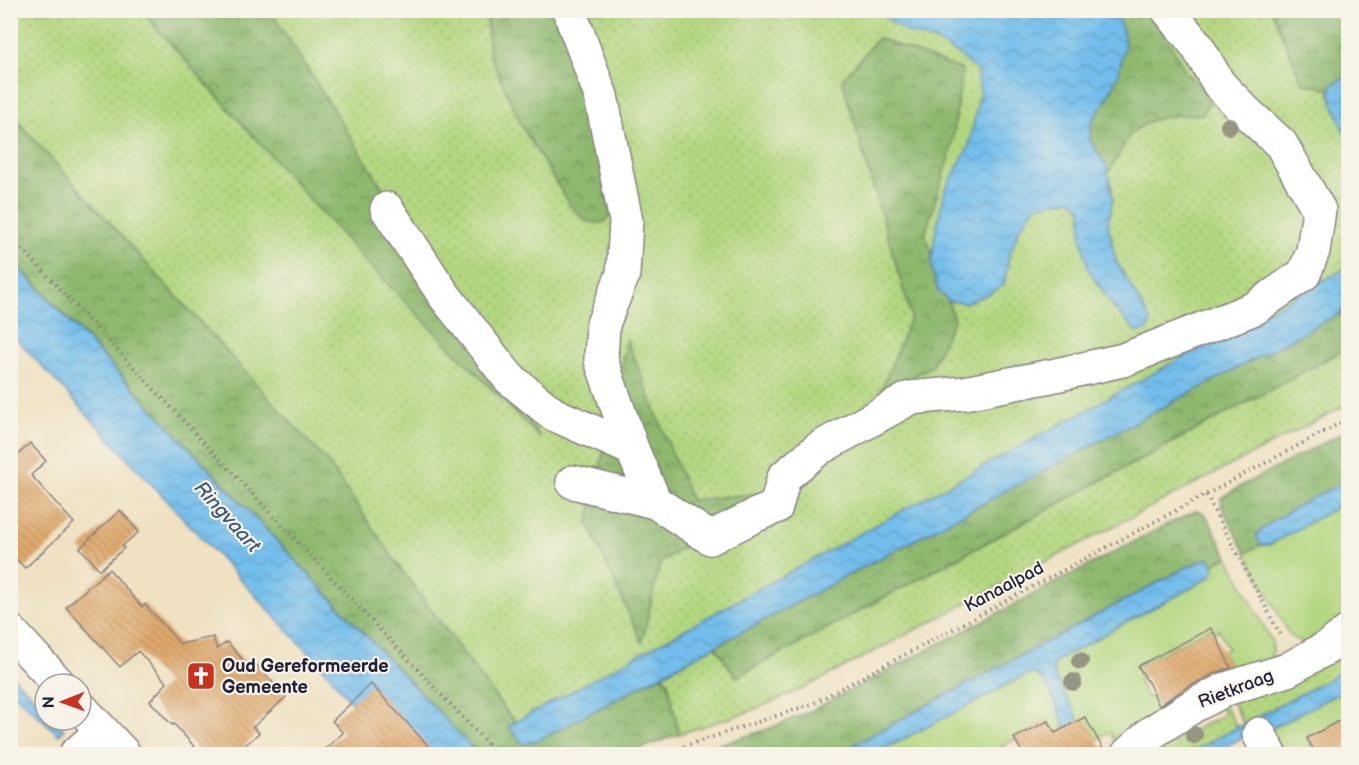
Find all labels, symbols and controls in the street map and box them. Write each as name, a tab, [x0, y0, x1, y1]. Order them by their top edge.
water label: Ringvaart	[189, 476, 266, 558]
street label: Kanaalpad	[961, 557, 1047, 617]
place label: Oud Gereformeerde Gemeente	[222, 656, 389, 698]
church icon: Oud Gereformeerde Gemeente	[185, 660, 217, 692]
street label: Rietkraag	[1195, 665, 1277, 713]
north arrow	[33, 672, 93, 732]
text: N	[40, 696, 59, 708]

